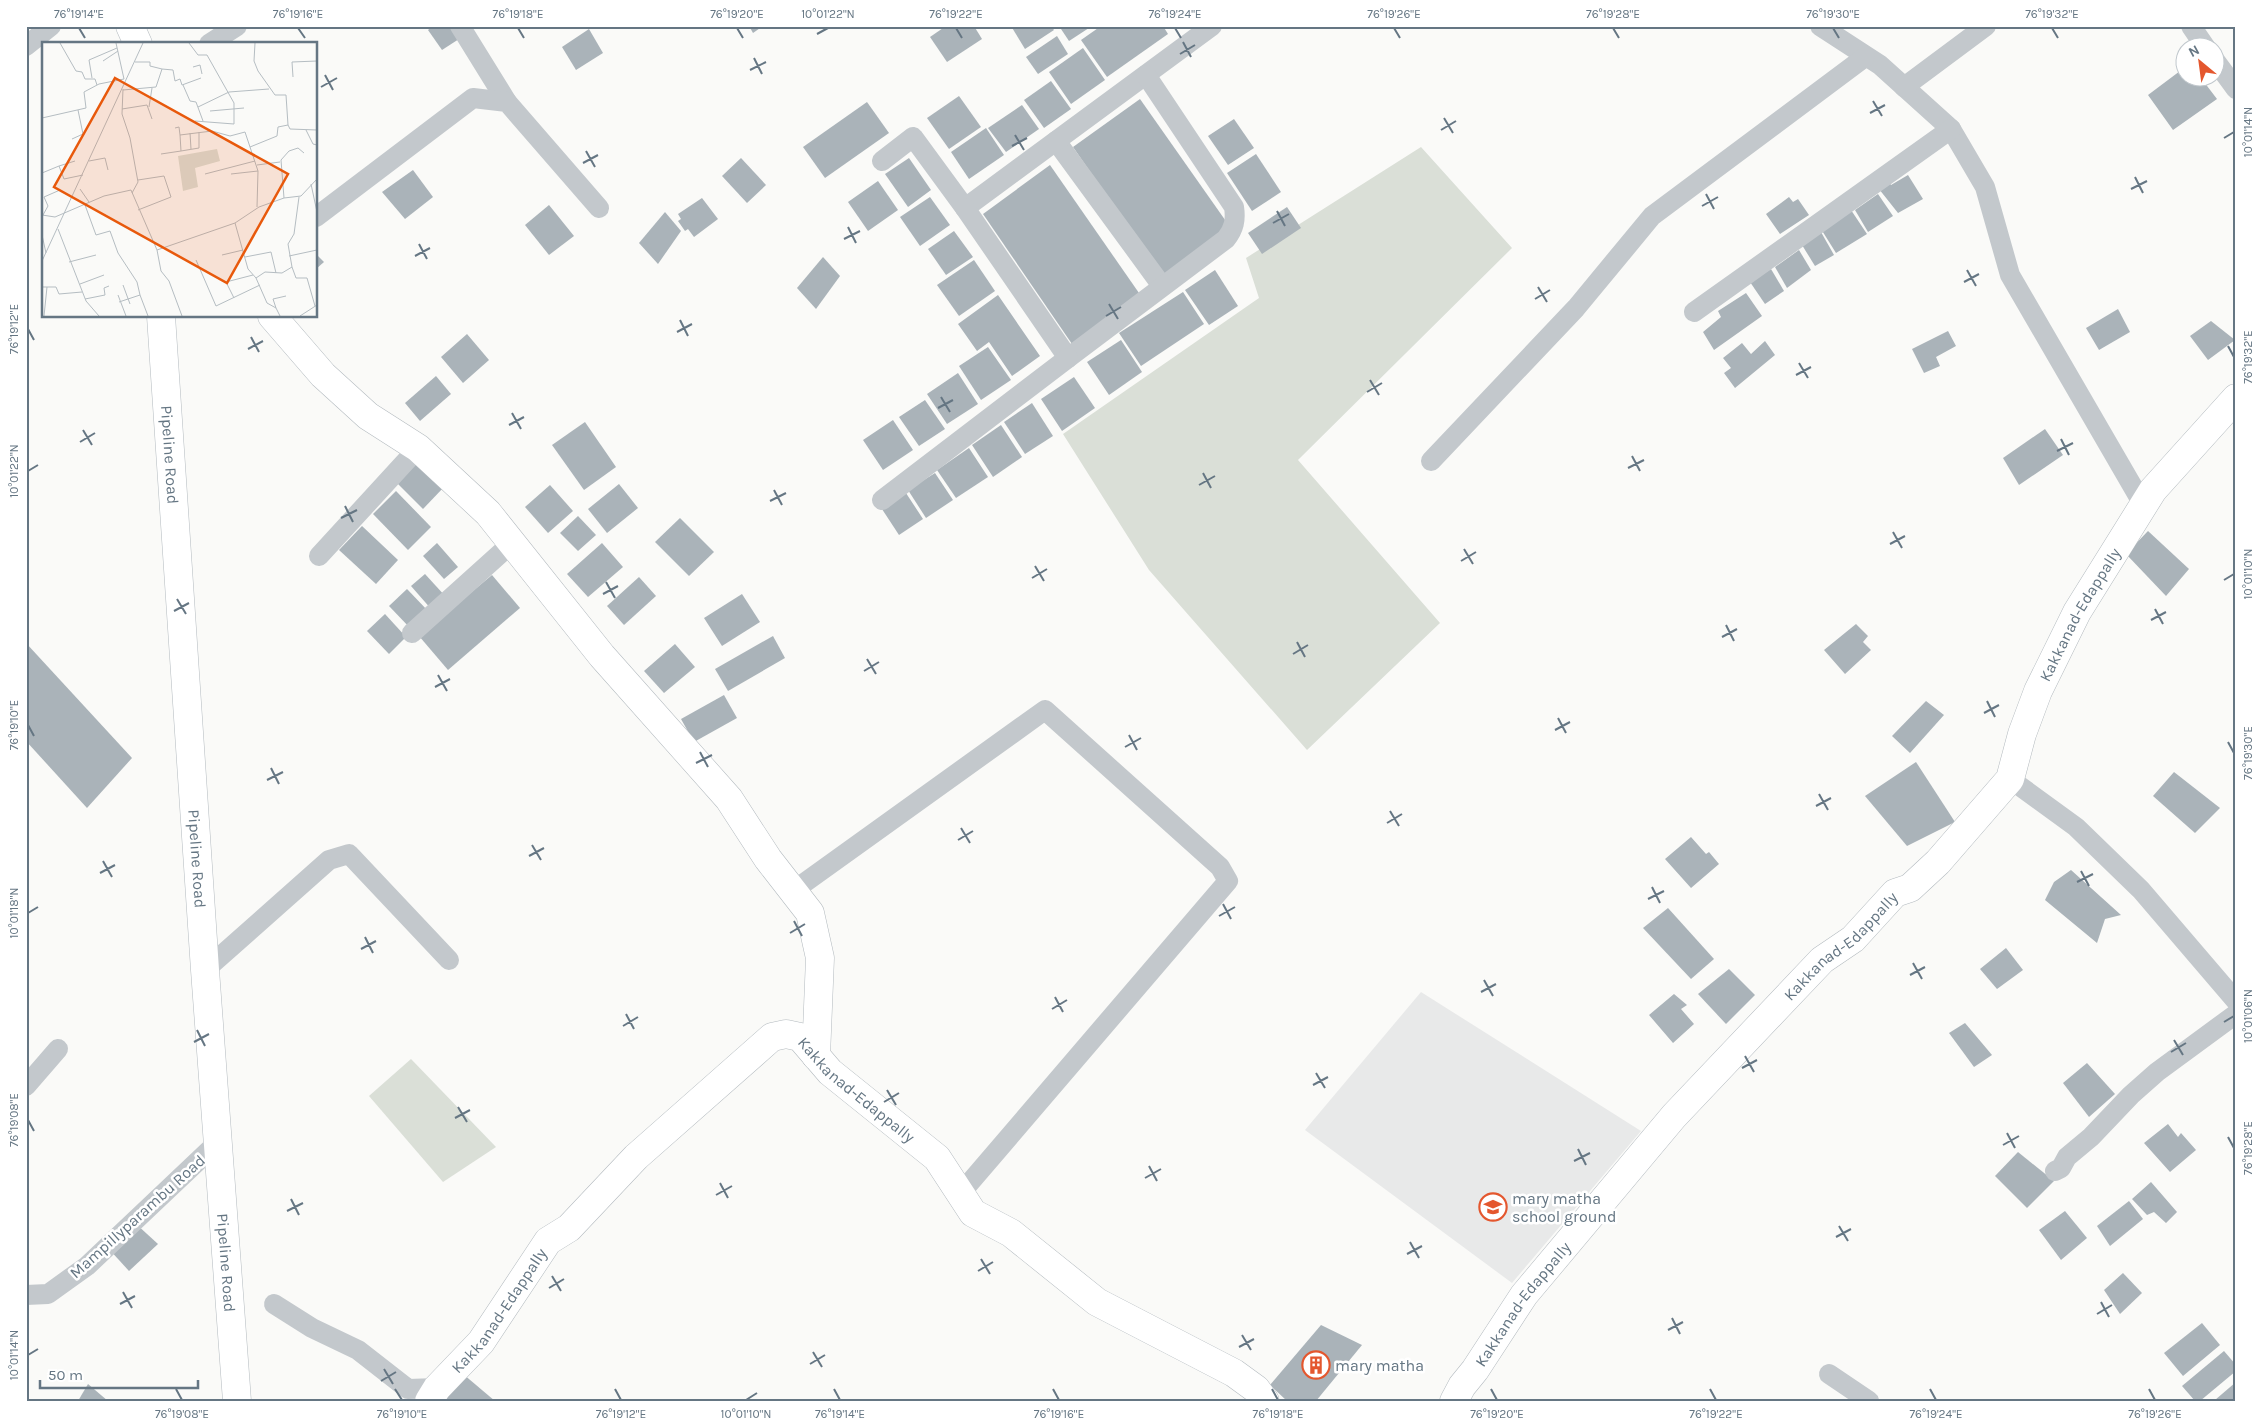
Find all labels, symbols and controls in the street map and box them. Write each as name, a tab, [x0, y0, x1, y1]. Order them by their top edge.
text: 76°19'14"E	[54, 7, 104, 21]
text: 76°19'16"E	[273, 7, 323, 21]
text: 76°19'18"E	[493, 7, 543, 21]
text: 76°19'20"E	[710, 7, 764, 21]
text: 10°01'22"N	[801, 7, 855, 21]
text: 76°19'22"E	[929, 7, 983, 21]
text: 76°19'24"E	[1148, 7, 1202, 21]
text: 76°19'26"E	[1367, 7, 1421, 21]
text: 76°19'28"E	[1586, 7, 1640, 21]
text: 76°19'30"E	[1806, 7, 1860, 21]
text: 76°19'32"E	[2025, 7, 2079, 21]
north arrow	[2174, 38, 2224, 88]
text: N	[2185, 41, 2202, 61]
inset map	[42, 42, 318, 318]
text: 10°01'14"N	[2241, 107, 2255, 157]
text: 76°19'12"E	[7, 304, 21, 354]
text: 76°19'32"E	[2241, 330, 2255, 384]
street label: Pipeline Road	[157, 405, 183, 505]
text: 10°01'22"N	[7, 444, 21, 498]
street label: Kakkanad-Edappally	[2035, 544, 2125, 685]
text: 10°01'10"N	[2241, 549, 2255, 599]
text: 76°19'10"E	[7, 700, 21, 750]
text: 76°19'30"E	[2241, 726, 2255, 780]
street label: Pipeline Road	[184, 809, 210, 909]
text: 10°01'18"N	[7, 887, 21, 939]
street label: Kakkanad-Edappally	[1780, 888, 1902, 1005]
text: 10°01'06"N	[2241, 989, 2255, 1043]
street label: Kakkanad-Edappally	[794, 1033, 919, 1147]
text: 76°19'08"E	[7, 1093, 21, 1147]
text: 76°19'28"E	[2241, 1121, 2255, 1175]
street label: Mampillyparambu Road	[66, 1151, 209, 1282]
place label: mary matha school ground	[1512, 1189, 1616, 1226]
school or university icon: mary matha school ground	[1478, 1192, 1508, 1222]
street label: Pipeline Road	[213, 1213, 239, 1313]
street label: Kakkanad-Edappally	[1471, 1238, 1575, 1370]
street label: Kakkanad-Edappally	[448, 1244, 551, 1377]
text: 10°01'14"N	[7, 1330, 21, 1380]
building icon: mary matha	[1301, 1350, 1331, 1380]
place label: mary matha	[1335, 1356, 1424, 1375]
scale bar	[40, 1357, 198, 1389]
text: 50 m	[48, 1366, 83, 1384]
text: 76°19'08"E	[155, 1407, 209, 1421]
text: 76°19'10"E	[377, 1407, 427, 1421]
text: 76°19'12"E	[596, 1407, 646, 1421]
text: 10°01'10"N	[721, 1407, 771, 1421]
text: 76°19'14"E	[815, 1407, 865, 1421]
text: 76°19'16"E	[1034, 1407, 1084, 1421]
text: 76°19'18"E	[1253, 1407, 1303, 1421]
text: 76°19'20"E	[1470, 1407, 1524, 1421]
text: 76°19'22"E	[1689, 1407, 1743, 1421]
text: 76°19'24"E	[1909, 1407, 1963, 1421]
text: 76°19'26"E	[2128, 1407, 2182, 1421]

